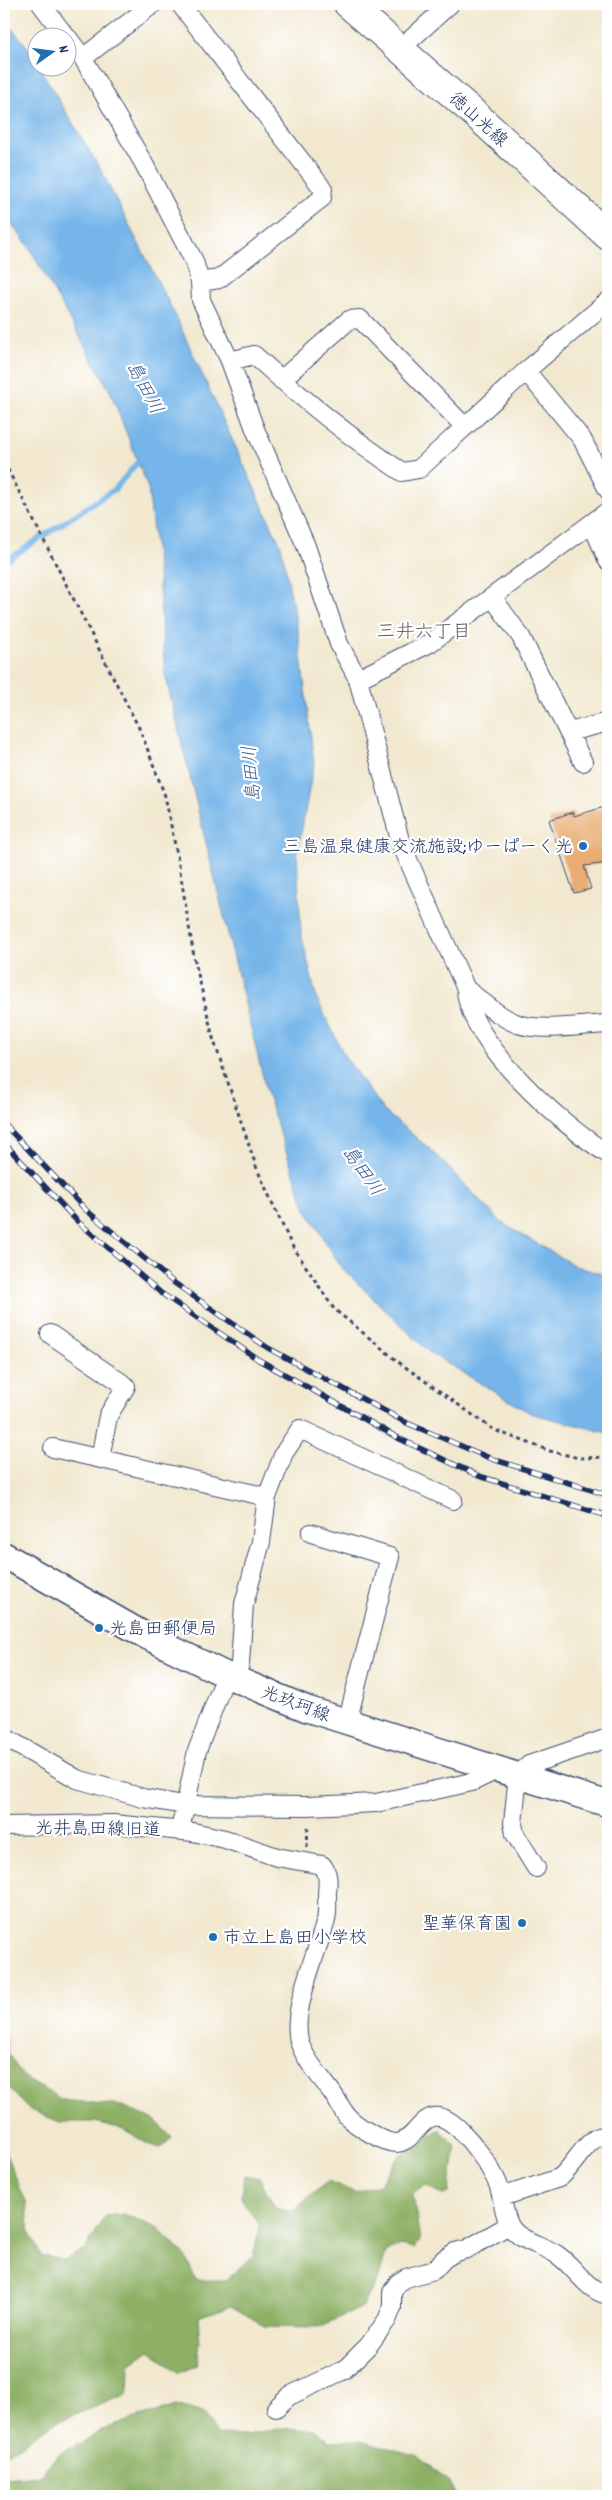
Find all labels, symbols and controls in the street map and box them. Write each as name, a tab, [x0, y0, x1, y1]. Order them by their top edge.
north arrow	[28, 28, 78, 78]
text: N	[52, 44, 73, 55]
street label: 徳山光線	[442, 87, 512, 154]
water label: 島田川	[118, 357, 168, 420]
district label: 三井六丁目	[376, 620, 472, 647]
water label: 島田川	[238, 744, 269, 803]
place label: 三島温泉健康交流施設;ゆーぱーく光	[283, 836, 573, 861]
marker: 三島温泉健康交流施設;ゆーぱーく光	[577, 840, 589, 852]
water label: 島田川	[334, 1141, 389, 1203]
place label: 光島田郵便局	[109, 1618, 217, 1643]
marker: 光島田郵便局	[93, 1622, 105, 1634]
street label: 光玖珂線	[257, 1681, 333, 1730]
street label: 光井島田線旧道	[35, 1817, 161, 1844]
place label: 聖華保育園	[422, 1913, 512, 1938]
marker: 聖華保育園	[516, 1917, 528, 1929]
place label: 市立上島田小学校	[223, 1927, 367, 1952]
marker: 市立上島田小学校	[207, 1931, 219, 1943]

